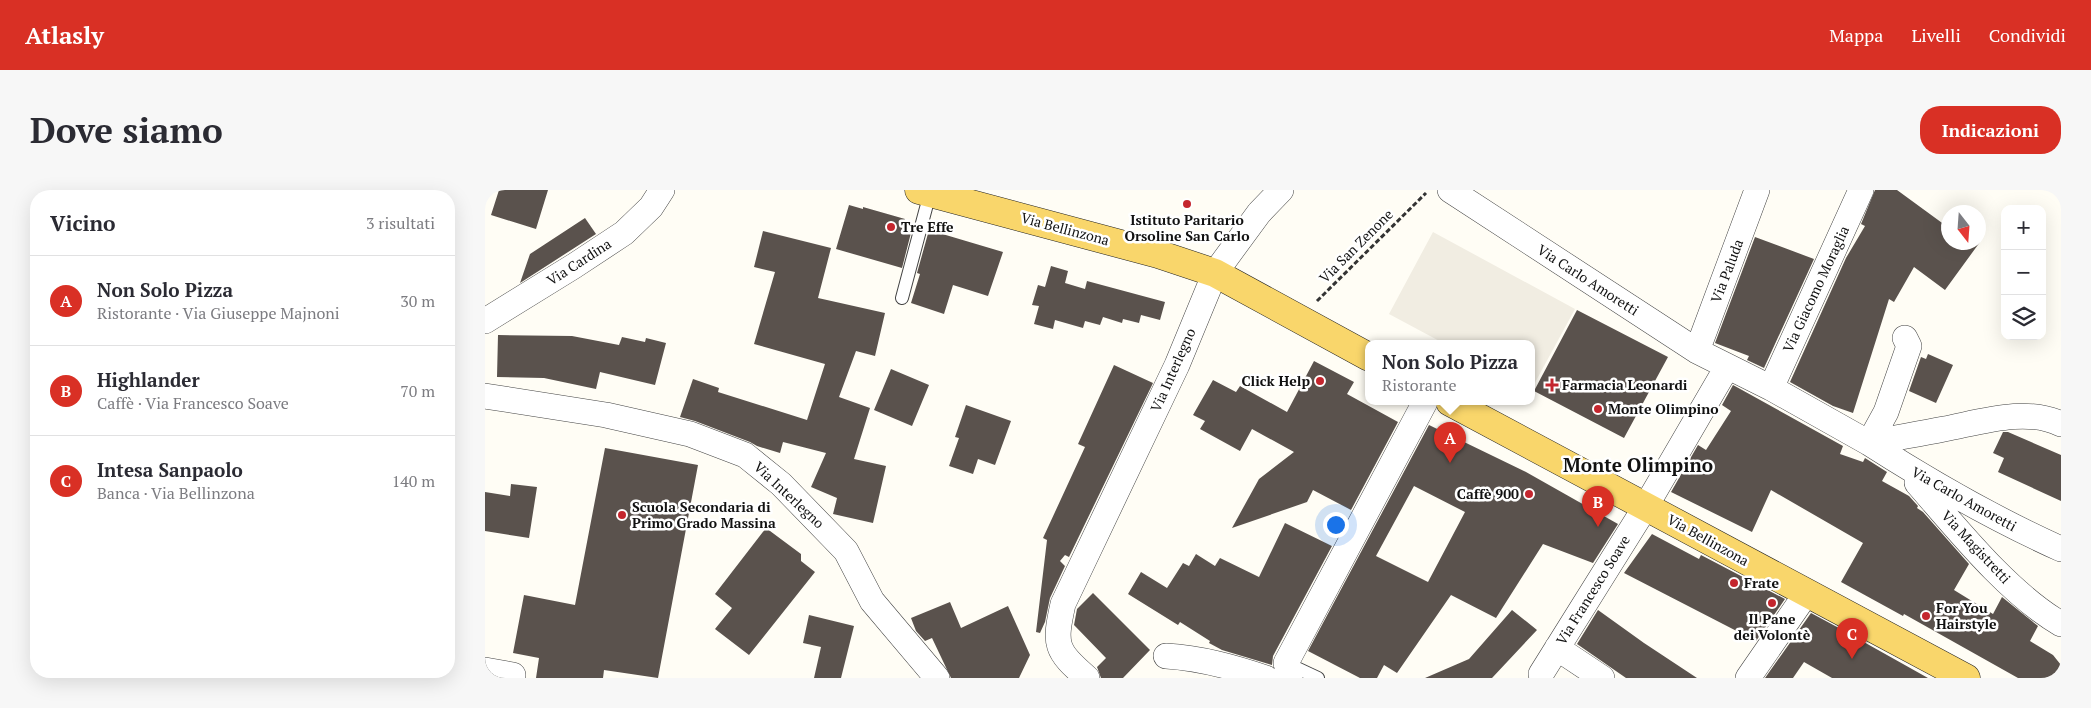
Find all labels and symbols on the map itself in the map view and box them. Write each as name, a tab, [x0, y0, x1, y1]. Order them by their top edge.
marker: Istituto Paritario Orsoline San Carlo	[1181, 198, 1193, 210]
street label: Via San Zenone	[1315, 205, 1397, 287]
north arrow	[1941, 205, 1986, 250]
street label: Via Bellinzona	[1019, 208, 1111, 249]
place label: Istituto Paritario Orsoline San Carlo	[1124, 210, 1250, 245]
place label: Tre Effe	[901, 217, 954, 236]
marker: Tre Effe	[885, 221, 897, 233]
street label: Via Giacomo Moraglia	[1778, 222, 1853, 355]
street label: Via Cardina	[543, 234, 615, 289]
street label: Via Paluda	[1706, 236, 1747, 305]
street label: Via Carlo Amoretti	[1534, 240, 1643, 319]
street label: Via Interlegno	[1146, 325, 1200, 415]
place label: Click Help	[1241, 371, 1310, 390]
marker: Click Help	[1314, 375, 1326, 387]
place label: Farmacia Leonardi	[1562, 375, 1688, 394]
marker: Farmacia Leonardi	[1546, 379, 1558, 391]
place label: Monte Olimpino	[1608, 399, 1719, 418]
marker: Monte Olimpino	[1592, 403, 1604, 415]
pin: A	[1434, 422, 1466, 463]
district label: Monte Olimpino	[1563, 452, 1713, 477]
street label: Via Interlegno	[750, 457, 829, 532]
street label: Via Carlo Amoretti	[1908, 462, 2020, 535]
place label: Caffè 900	[1457, 484, 1519, 503]
pin: B	[1582, 486, 1614, 527]
marker: Caffè 900	[1523, 488, 1535, 500]
place label: Scuola Secondaria di Primo Grado Massina	[632, 497, 776, 532]
street label: Via Magistretti	[1938, 506, 2015, 587]
marker: Scuola Secondaria di Primo Grado Massina	[616, 509, 628, 521]
street label: Via Bellinzona	[1664, 509, 1752, 570]
your location	[1323, 512, 1349, 538]
street label: Via Francesco Soave	[1551, 531, 1634, 648]
place label: Frate	[1744, 573, 1779, 592]
marker: Frate	[1728, 577, 1740, 589]
marker: Il Pane dei Volontè	[1766, 597, 1778, 609]
place label: For You Hairstyle	[1936, 598, 1997, 633]
place label: Il Pane dei Volontè	[1734, 609, 1811, 644]
marker: For You Hairstyle	[1920, 610, 1932, 622]
pin: C	[1836, 618, 1868, 659]

